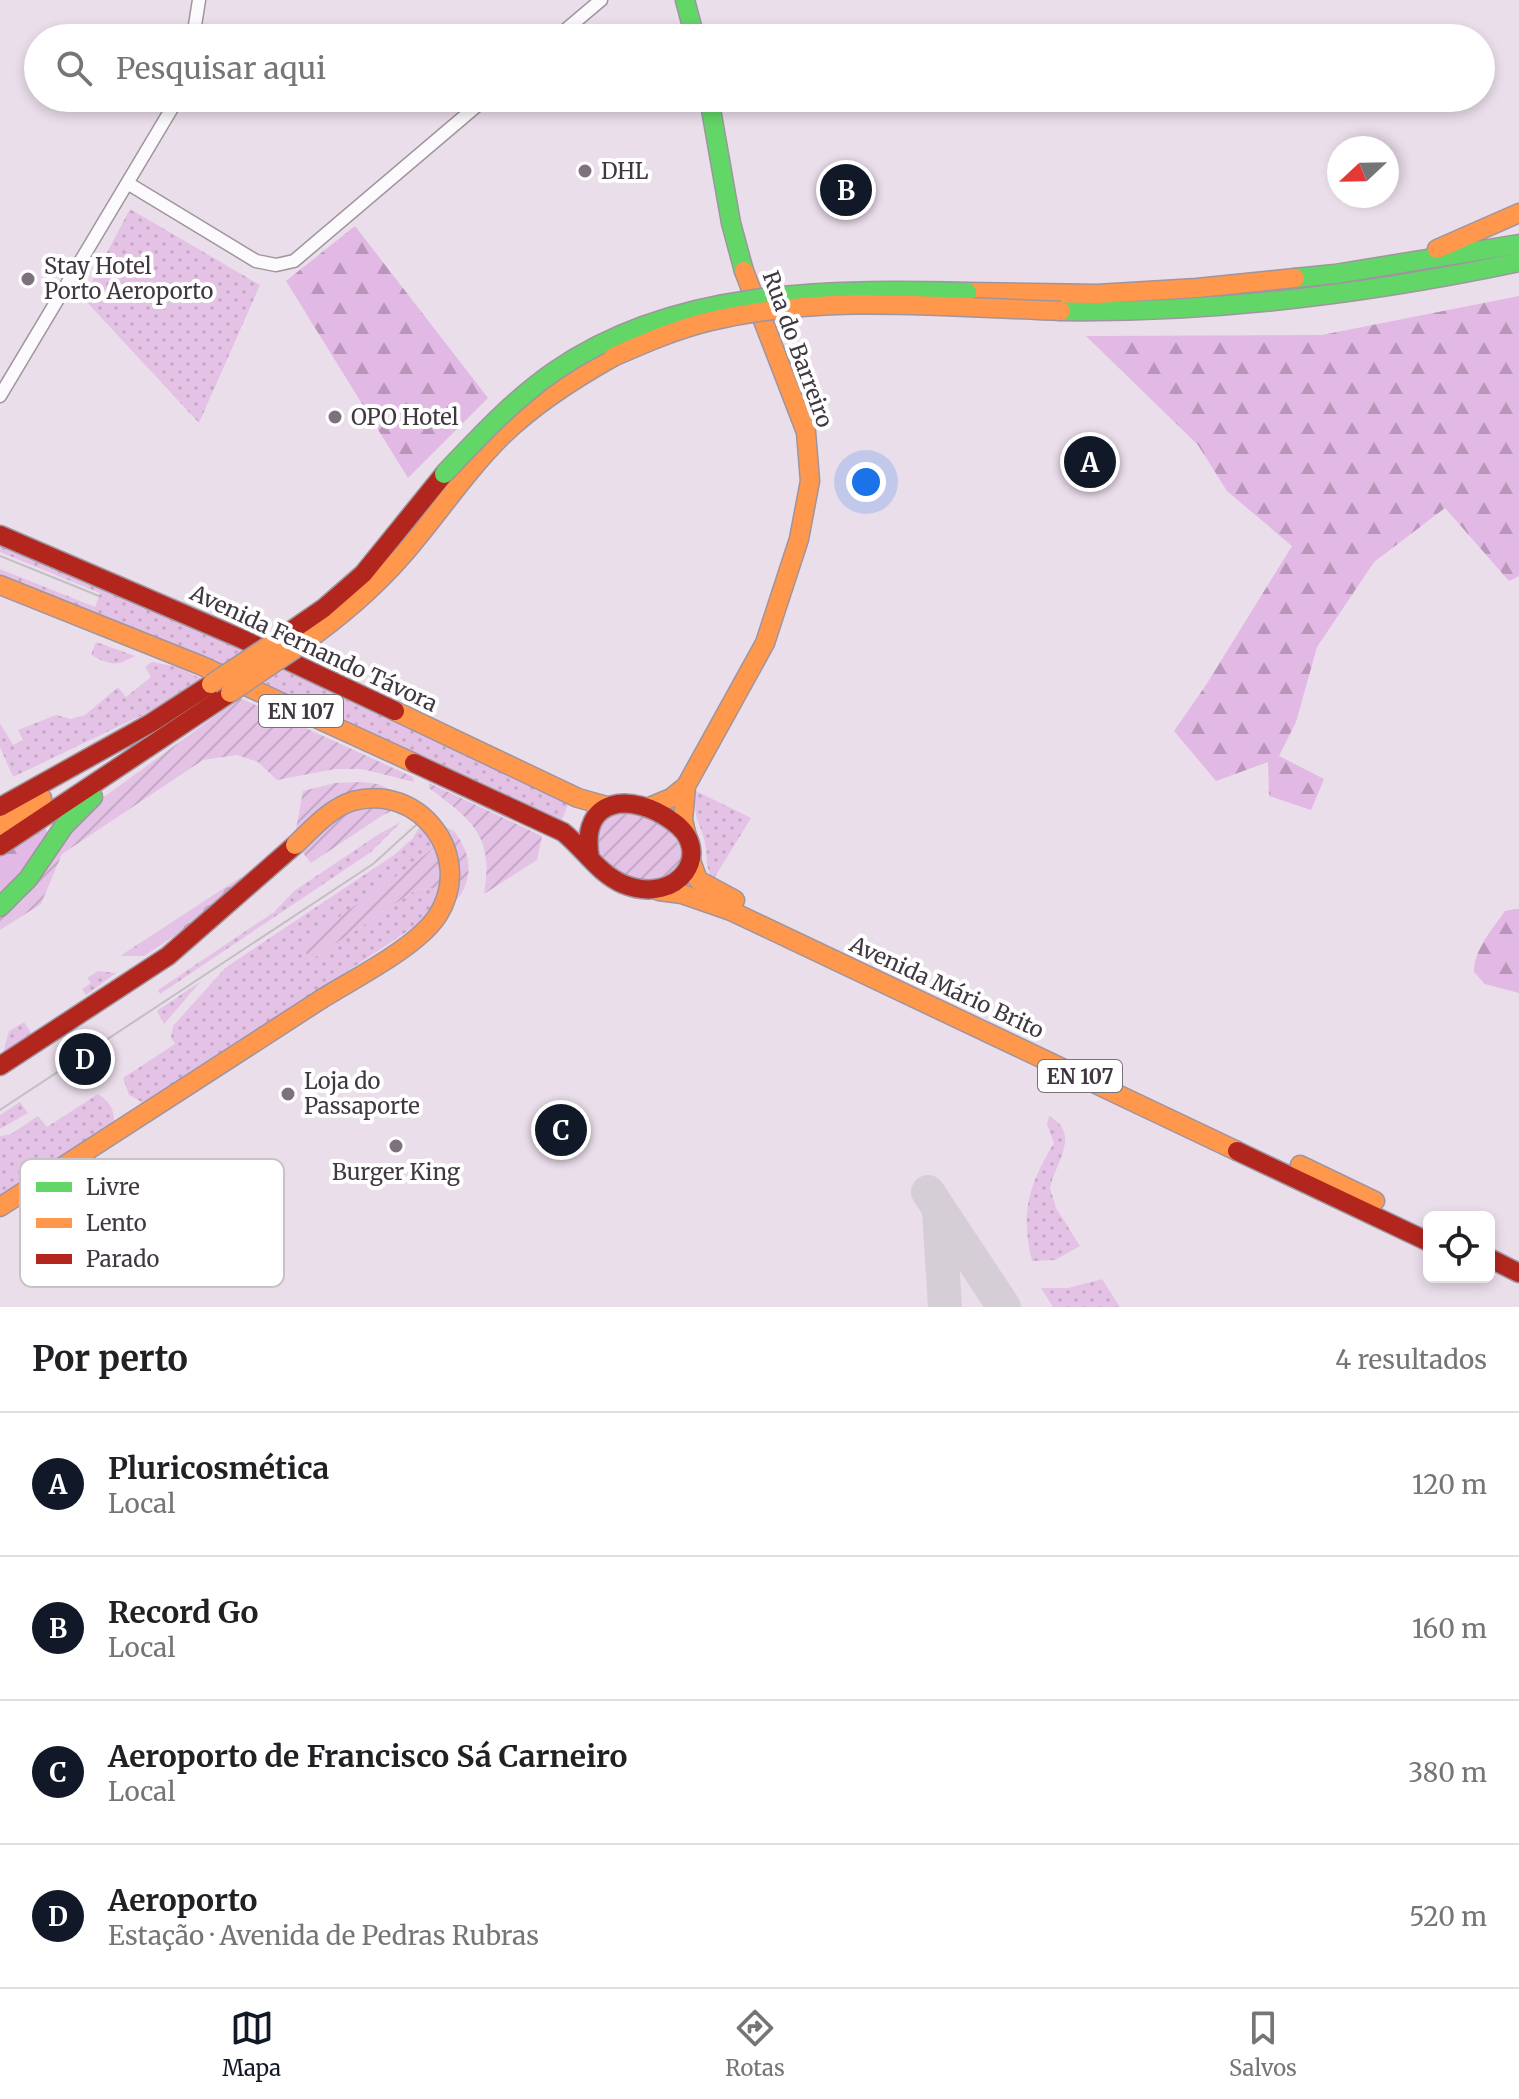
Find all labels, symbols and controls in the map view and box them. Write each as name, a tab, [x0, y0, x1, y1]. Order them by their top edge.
search box	[24, 24, 1495, 112]
icon: search	[52, 46, 96, 90]
text: Pesquisar aqui	[116, 49, 326, 87]
north arrow	[1327, 136, 1399, 208]
place label: DHL	[601, 157, 649, 185]
pin: B	[820, 160, 872, 220]
marker: DHL	[576, 162, 594, 180]
place label: Stay Hotel Porto Aeroporto	[44, 252, 213, 305]
street label: Rua do Barreiro	[757, 267, 839, 431]
marker: Stay Hotel Porto Aeroporto	[19, 270, 37, 288]
place label: OPO Hotel	[351, 403, 459, 431]
marker: OPO Hotel	[326, 408, 344, 426]
pin: A	[1064, 432, 1116, 492]
your location	[846, 462, 886, 502]
street label: Avenida Fernando Távora	[185, 578, 442, 718]
road number: EN 107	[259, 695, 343, 727]
street label: Avenida Mário Brito	[845, 929, 1049, 1044]
pin: D	[59, 1029, 111, 1089]
road number: EN 107	[1038, 1060, 1122, 1092]
place label: Loja do Passaporte	[304, 1067, 420, 1120]
marker: Loja do Passaporte	[279, 1085, 297, 1103]
pin: C	[535, 1100, 587, 1160]
marker: Burger King	[387, 1137, 405, 1155]
place label: Burger King	[332, 1158, 460, 1186]
legend	[20, 1159, 284, 1287]
text: Livre	[86, 1173, 140, 1201]
text: Lento	[86, 1209, 147, 1237]
map controls	[1423, 1211, 1495, 1283]
button: locate	[1423, 1211, 1495, 1283]
text: Parado	[86, 1245, 160, 1273]
text: Por perto	[32, 1338, 188, 1380]
text: 4 resultados	[1335, 1343, 1487, 1376]
text: Pluricosmética	[108, 1449, 329, 1487]
text: A	[49, 1468, 67, 1501]
text: 120 m	[1412, 1468, 1487, 1501]
text: Local	[108, 1487, 176, 1520]
text: Record Go	[108, 1593, 258, 1631]
text: B	[49, 1612, 67, 1645]
text: 160 m	[1412, 1612, 1487, 1645]
text: Local	[108, 1631, 176, 1664]
text: Aeroporto de Francisco Sá Carneiro	[108, 1737, 627, 1775]
text: C	[49, 1756, 67, 1789]
text: 380 m	[1408, 1756, 1487, 1789]
text: Local	[108, 1775, 176, 1808]
text: Aeroporto	[108, 1881, 257, 1919]
text: D	[48, 1900, 68, 1933]
text: 520 m	[1409, 1900, 1487, 1933]
text: Estação · Avenida de Pedras Rubras	[108, 1919, 539, 1952]
tab: Mapa	[222, 2006, 281, 2082]
tab: Rotas	[725, 2006, 785, 2082]
tab: Salvos	[1229, 2006, 1297, 2082]

